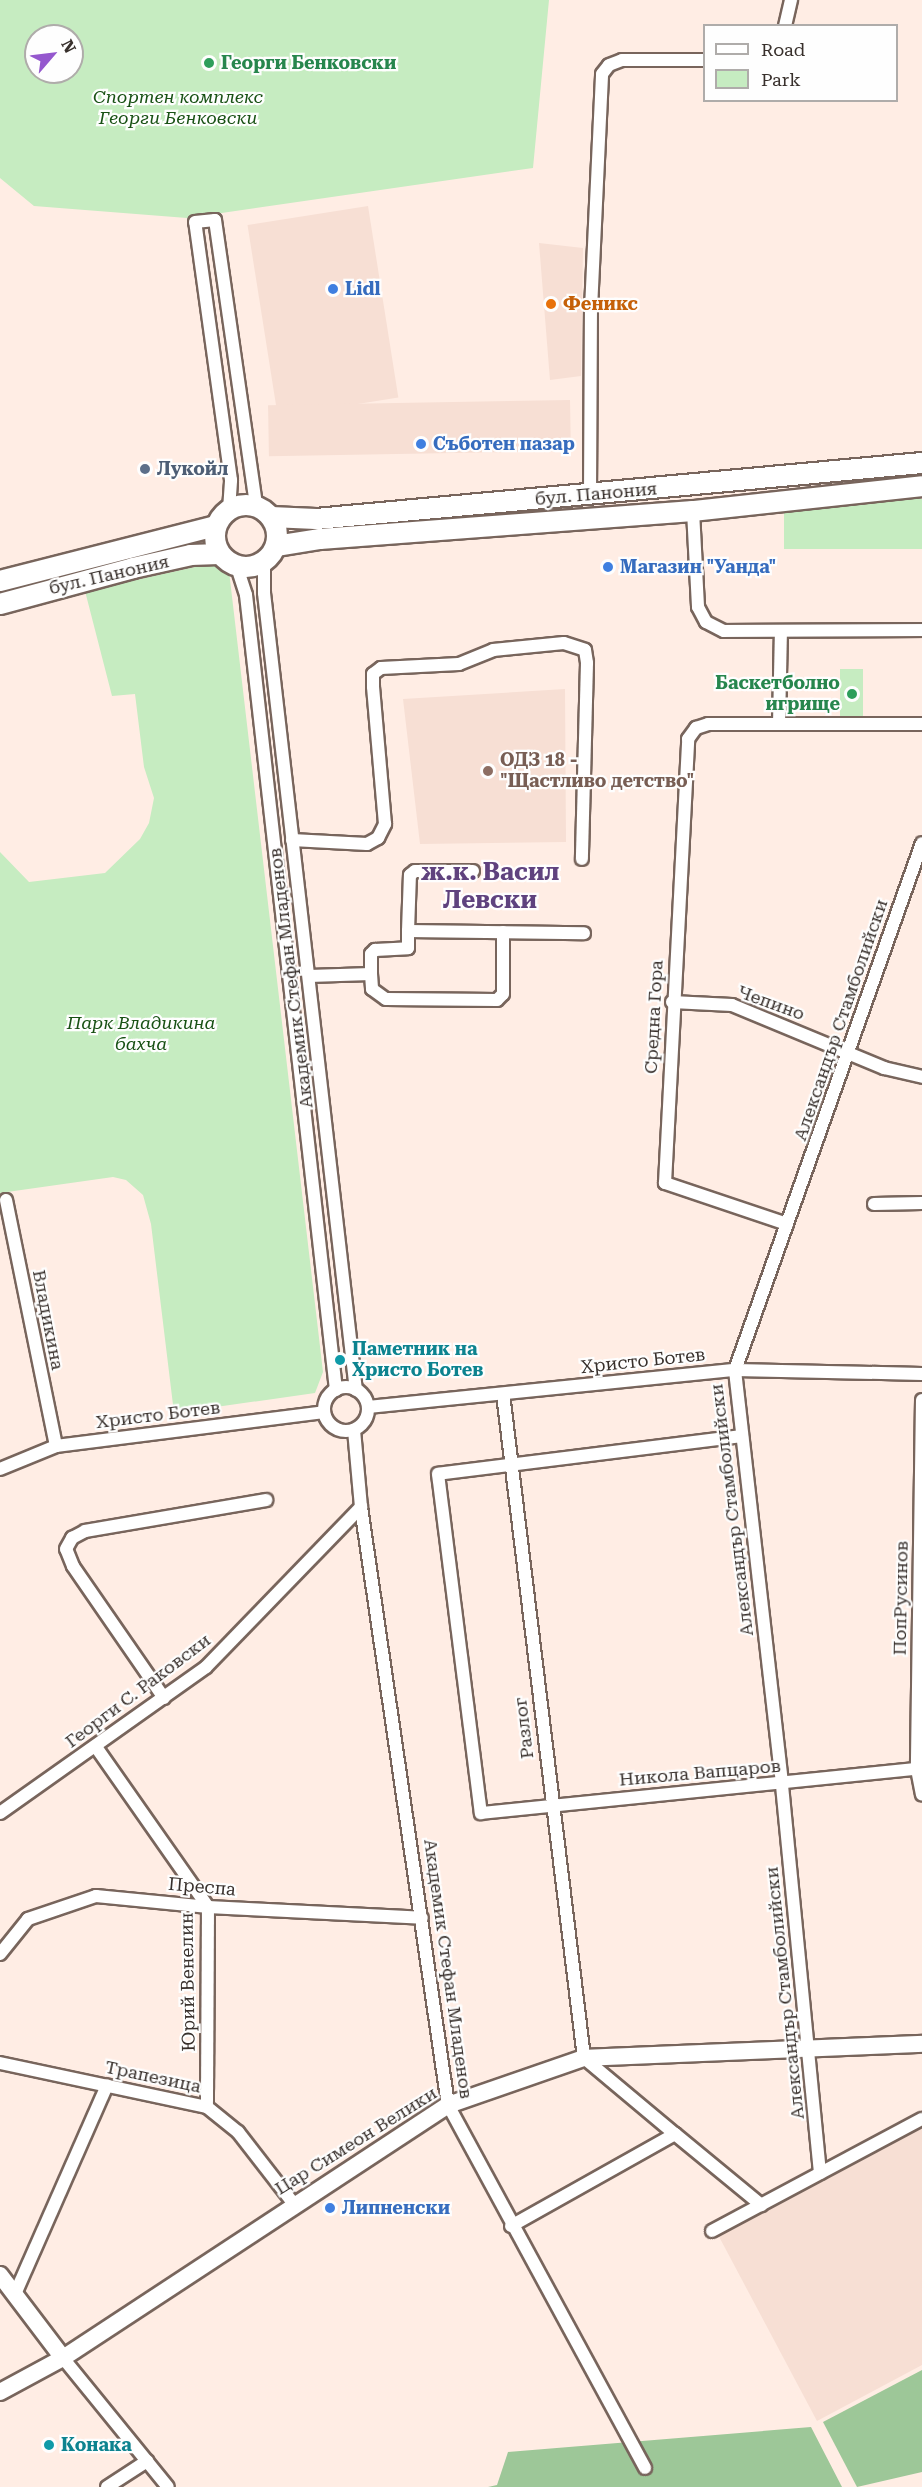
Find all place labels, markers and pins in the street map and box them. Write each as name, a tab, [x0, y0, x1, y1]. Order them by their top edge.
place label: Георги Бенковски	[221, 52, 396, 74]
marker: Георги Бенковски	[202, 56, 216, 70]
place label: Lidl	[345, 278, 380, 300]
marker: Lidl	[326, 282, 340, 296]
place label: Феникс	[563, 293, 638, 315]
marker: Феникс	[544, 297, 558, 311]
place label: Съботен пазар	[433, 433, 575, 455]
marker: Съботен пазар	[414, 437, 428, 451]
place label: Лукойл	[157, 458, 228, 480]
marker: Лукойл	[138, 462, 152, 476]
place label: Магазин "Уанда"	[620, 556, 776, 578]
marker: Магазин "Уанда"	[601, 560, 615, 574]
place label: Баскетболно игрище	[715, 673, 840, 716]
marker: Баскетболно игрище	[845, 687, 859, 701]
place label: ОДЗ 18 - "Щастливо детство"	[500, 750, 694, 792]
marker: ОДЗ 18 - "Щастливо детство"	[481, 764, 495, 778]
place label: Паметник на Христо Ботев	[352, 1339, 483, 1382]
marker: Паметник на Христо Ботев	[333, 1353, 347, 1367]
place label: Липненски	[342, 2197, 450, 2219]
marker: Липненски	[323, 2201, 337, 2215]
place label: Конака	[61, 2434, 132, 2456]
marker: Конака	[42, 2438, 56, 2452]

